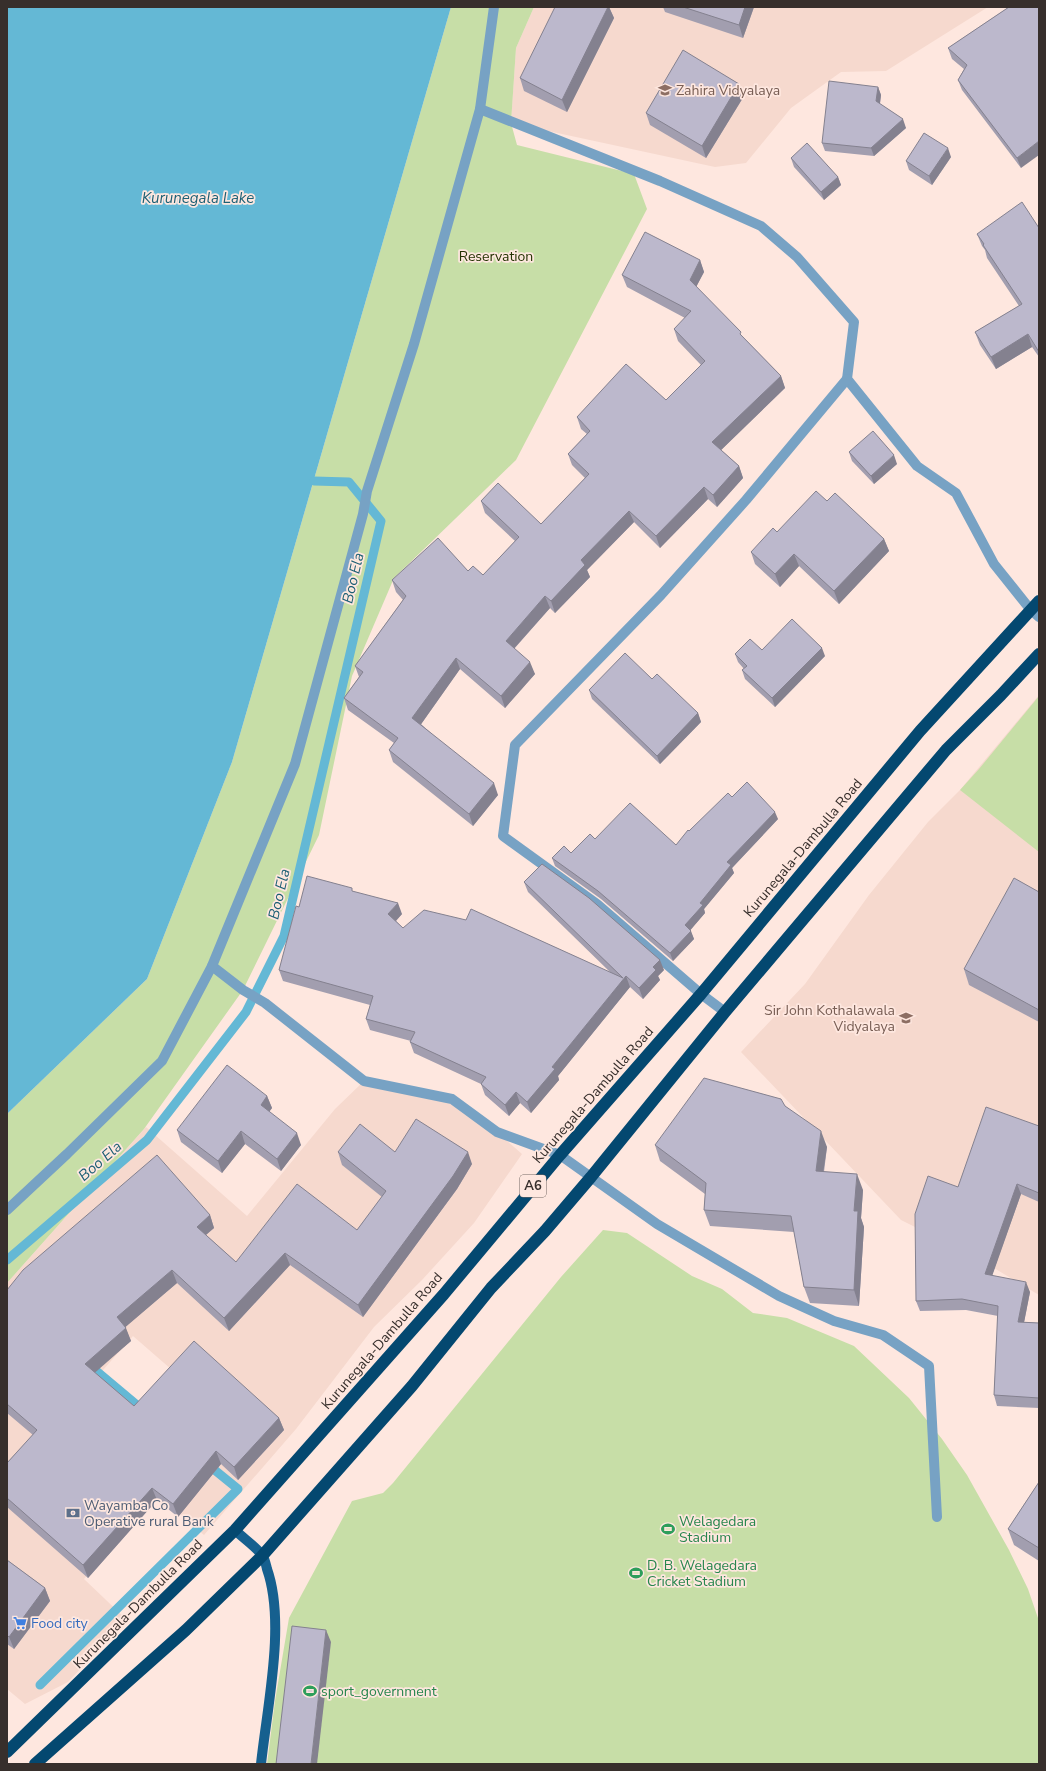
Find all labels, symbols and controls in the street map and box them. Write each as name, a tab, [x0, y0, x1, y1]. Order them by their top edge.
place label: Zahira Vidyalaya	[676, 81, 780, 100]
school or university icon: Zahira Vidyalaya	[657, 82, 673, 98]
water label: Kurunegala Lake	[142, 188, 254, 208]
park label: Reservation	[459, 247, 533, 266]
water label: Boo Ela	[337, 550, 369, 605]
street label: Kurunegala-Dambulla Road	[739, 775, 867, 921]
water label: Boo Ela	[263, 866, 295, 921]
place label: Sir John Kothalawala Vidyalaya	[764, 1001, 895, 1036]
school or university icon: Sir John Kothalawala Vidyalaya	[898, 1010, 914, 1026]
street label: Kurunegala-Dambulla Road	[528, 1023, 658, 1167]
water label: Boo Ela	[74, 1136, 126, 1186]
road number: A6	[520, 1175, 546, 1197]
street label: Kurunegala-Dambulla Road	[317, 1269, 447, 1413]
place label: Wayamba Co Operative rural Bank	[84, 1496, 215, 1531]
bank icon: Wayamba Co Operative rural Bank	[65, 1505, 81, 1521]
place label: Welagedara Stadium	[679, 1512, 756, 1547]
sports icon: Welagedara Stadium	[660, 1521, 676, 1537]
street label: Kurunegala-Dambulla Road	[69, 1535, 207, 1673]
place label: D. B. Welagedara Cricket Stadium	[647, 1556, 757, 1591]
sports icon: D. B. Welagedara Cricket Stadium	[628, 1565, 644, 1581]
place label: Food city	[31, 1614, 88, 1633]
supermarket icon: Food city	[12, 1615, 28, 1631]
place label: sport_government	[321, 1682, 437, 1701]
sports icon: sport_government	[302, 1683, 318, 1699]

